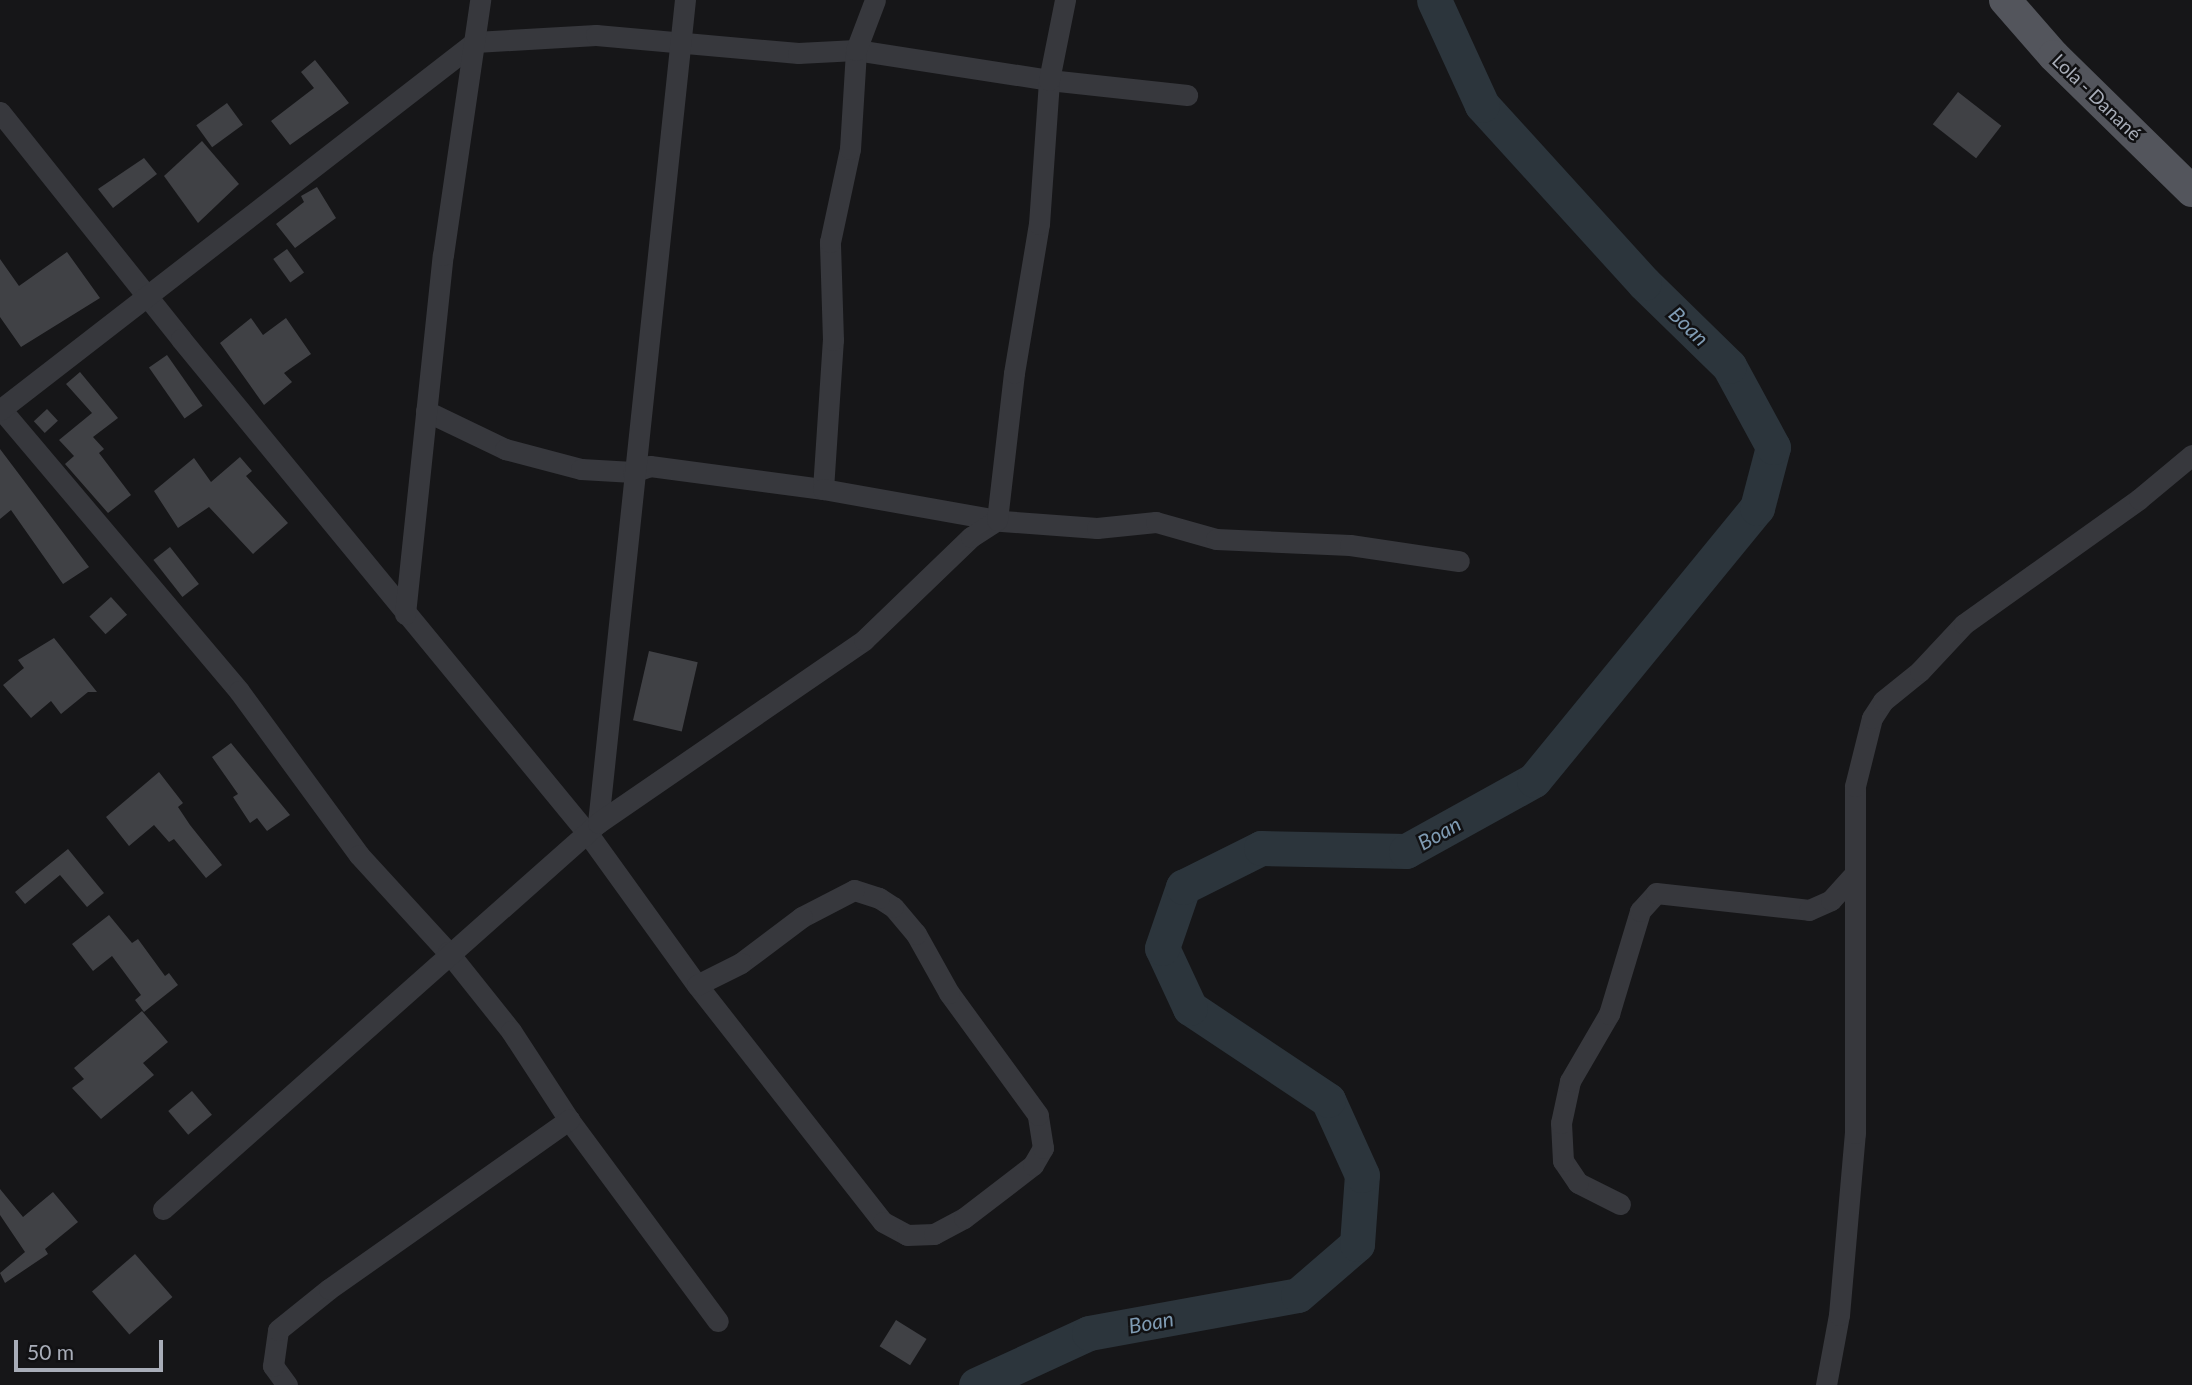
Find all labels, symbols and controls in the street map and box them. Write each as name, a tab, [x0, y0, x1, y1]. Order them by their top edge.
street label: Lola - Danané	[2048, 49, 2146, 145]
water label: Boan	[1664, 301, 1714, 351]
water label: Boan	[1413, 811, 1465, 855]
water label: Boan	[1127, 1306, 1175, 1338]
scale bar	[18, 1326, 166, 1370]
text: 50 m	[27, 1339, 74, 1364]

